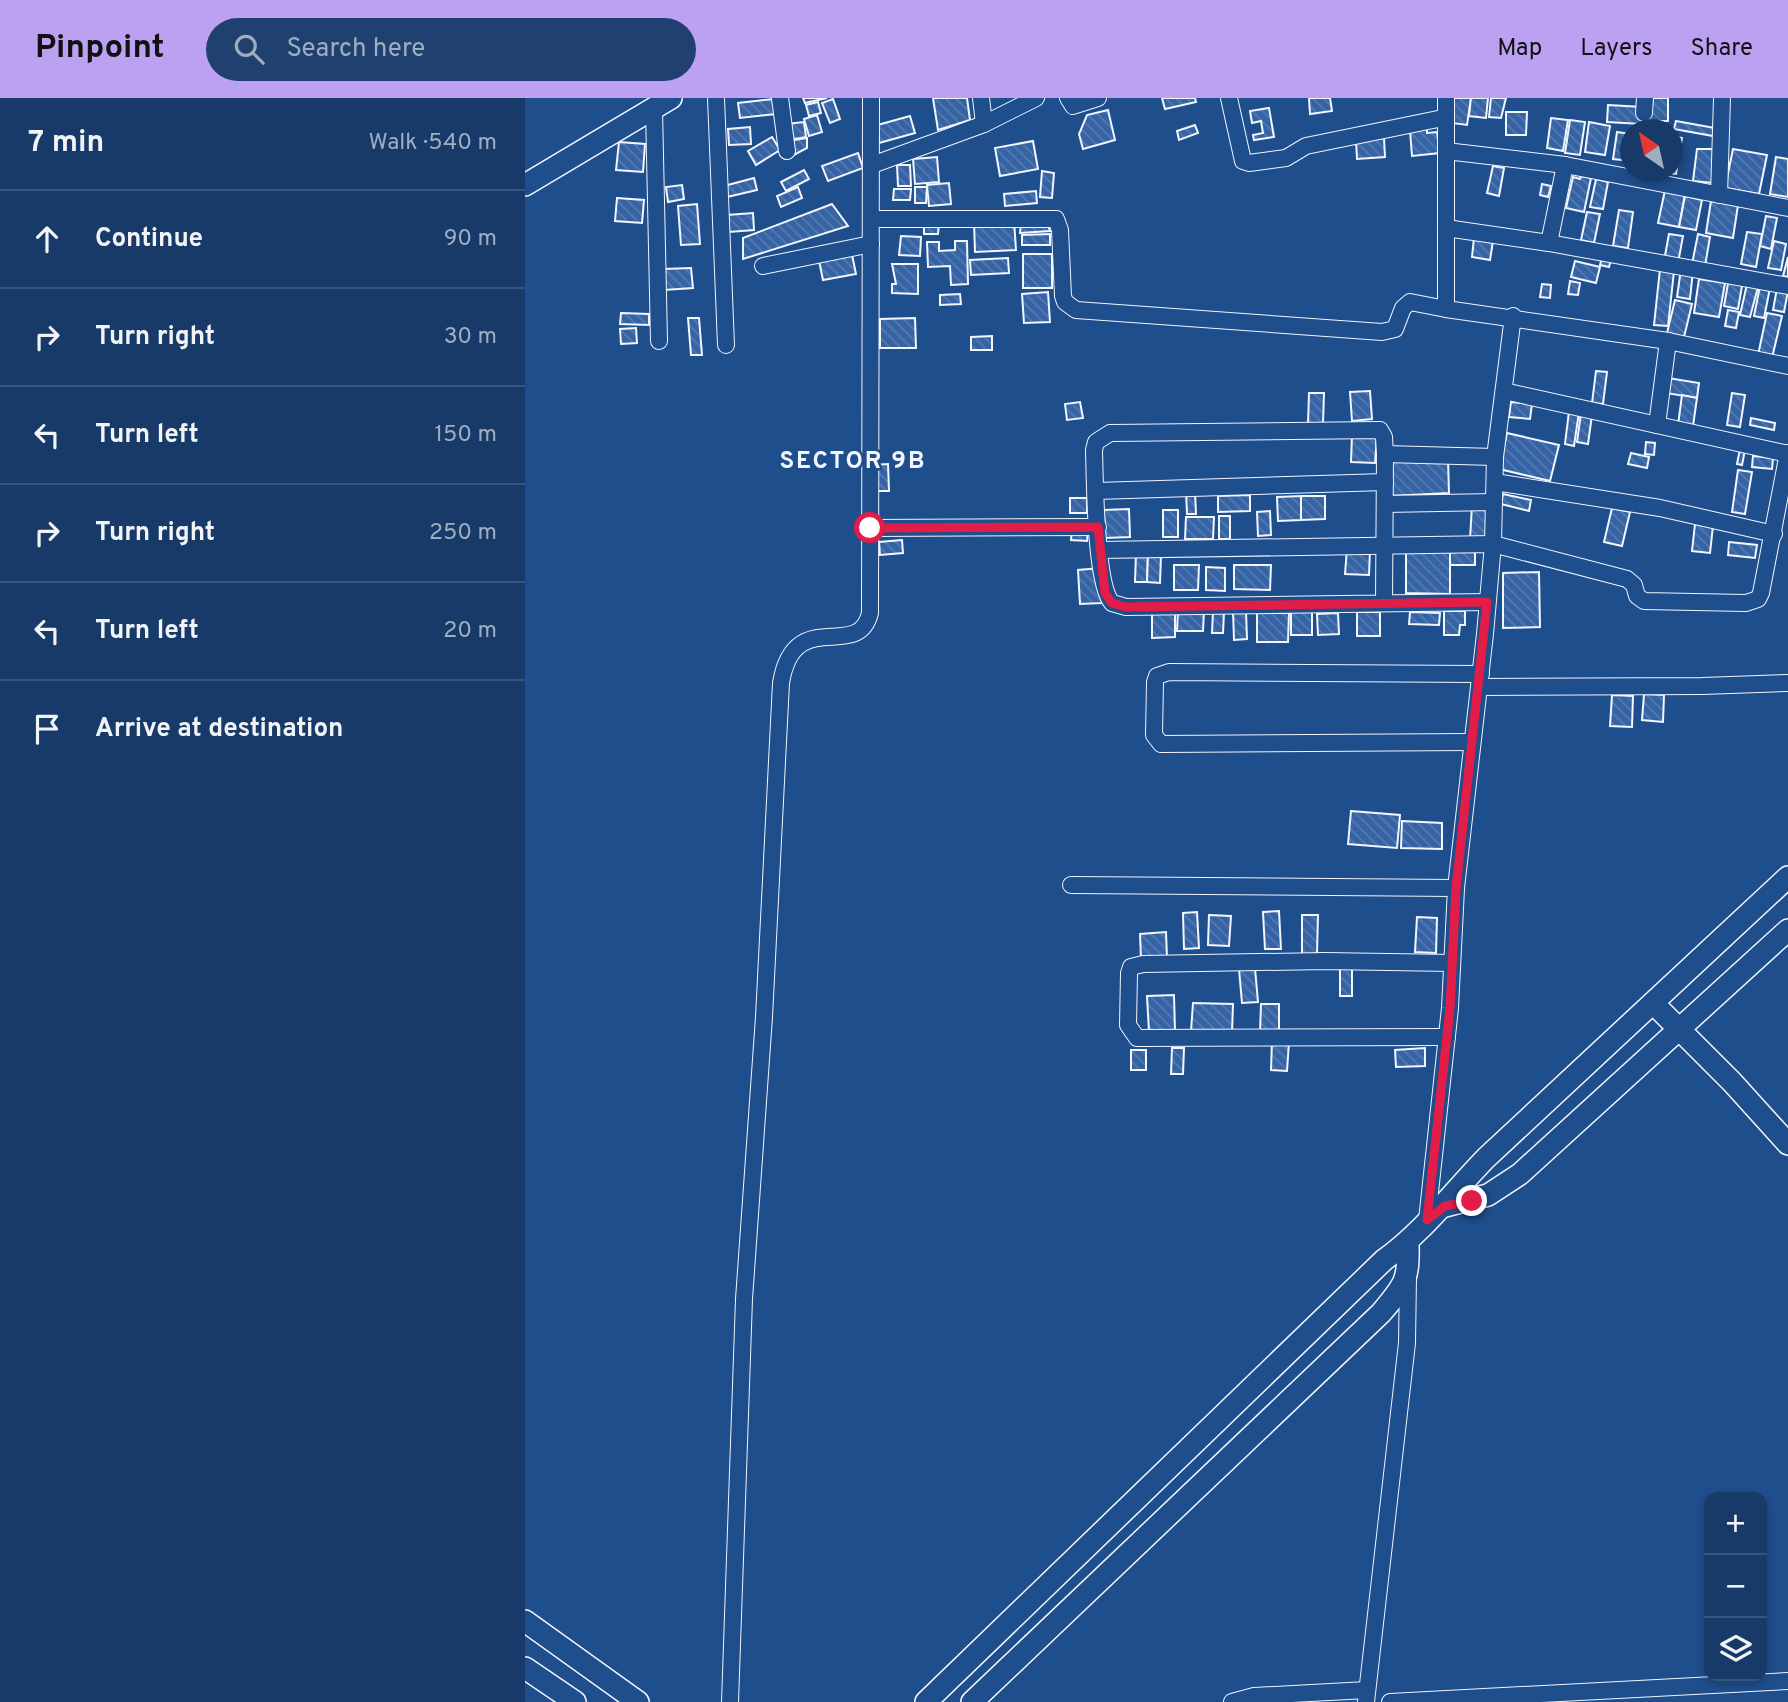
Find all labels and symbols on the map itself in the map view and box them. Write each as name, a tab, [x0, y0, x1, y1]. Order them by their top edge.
north arrow	[1620, 119, 1683, 182]
district label: SECTOR 9B	[779, 447, 927, 477]
route start	[854, 512, 885, 543]
route end	[1456, 1185, 1487, 1216]

